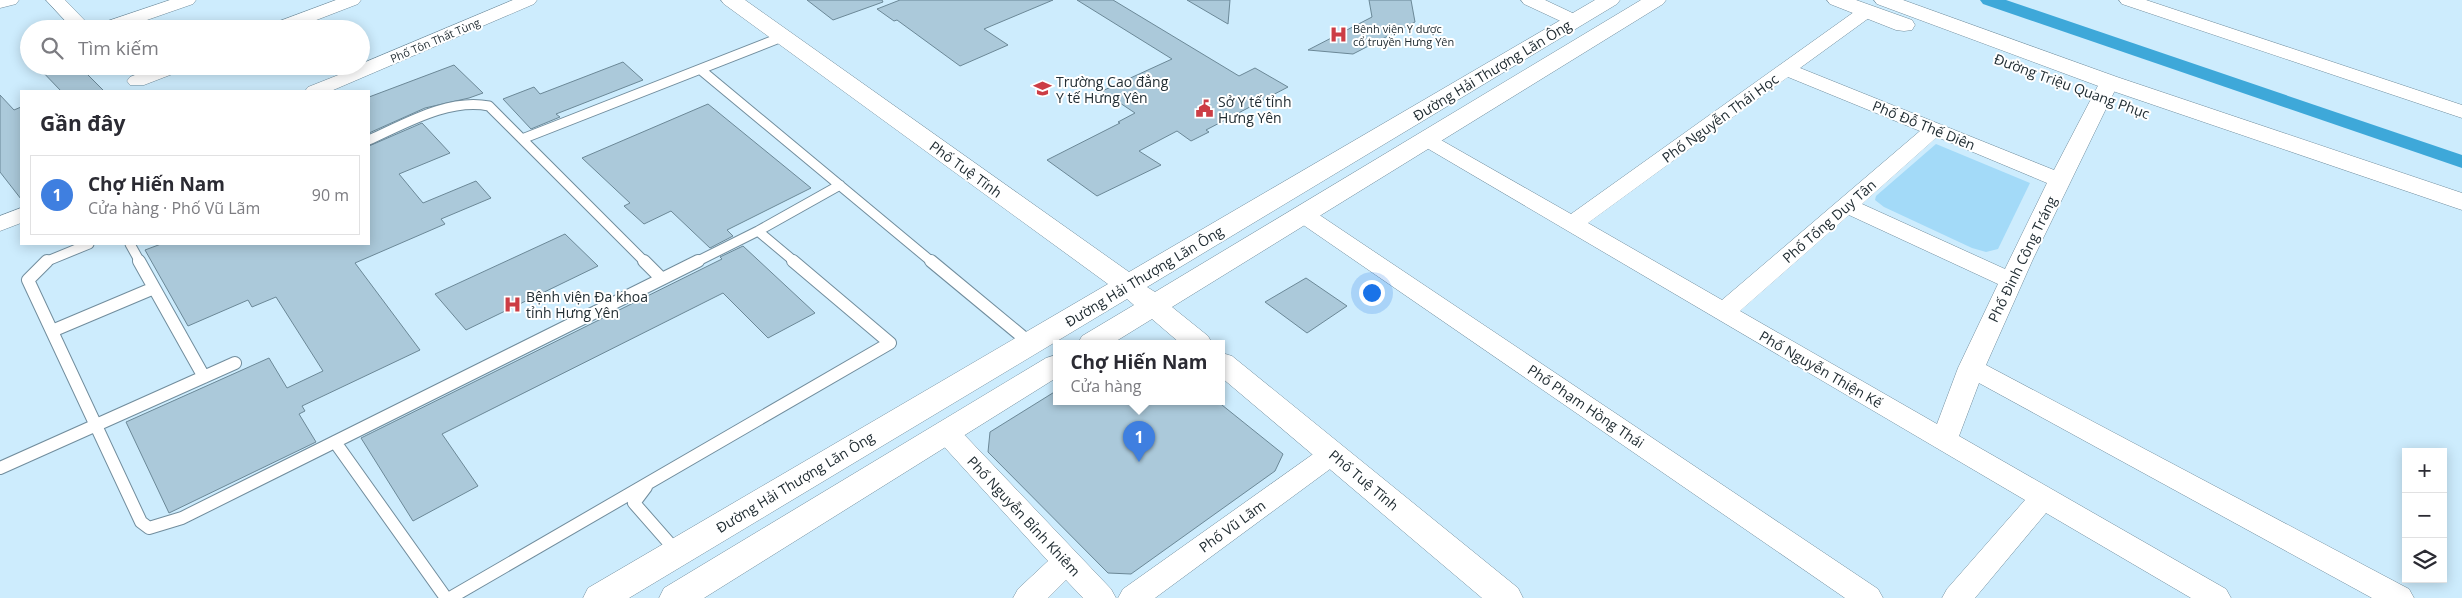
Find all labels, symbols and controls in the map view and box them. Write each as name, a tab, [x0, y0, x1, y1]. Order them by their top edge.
street label: Phố Tôn Thất Tùng	[388, 14, 482, 66]
street label: Đường Hải Thượng Lãn Ông	[1409, 15, 1575, 125]
search box	[20, 20, 370, 75]
place label: Bệnh viện Y dược cổ truyền Hưng Yên	[1353, 21, 1454, 49]
hospital icon: Bệnh viện Y dược cổ truyền Hưng Yên	[1329, 24, 1349, 44]
icon: search	[38, 34, 66, 62]
text: Tìm kiếm	[78, 35, 159, 61]
street label: Đường Triệu Quang Phục	[1992, 49, 2153, 123]
street label: Phố Nguyễn Thái Học	[1658, 69, 1782, 167]
place label: Trường Cao đẳng Y tế Hưng Yên	[1056, 72, 1169, 107]
school or university icon: Trường Cao đẳng Y tế Hưng Yên	[1032, 79, 1052, 99]
place label: Sở Y tế tỉnh Hưng Yên	[1218, 92, 1292, 127]
street label: Phố Đỗ Thế Diên	[1870, 96, 1978, 154]
public building icon: Sở Y tế tỉnh Hưng Yên	[1194, 99, 1214, 119]
text: Gần đây	[40, 109, 125, 137]
street label: Phố Tuệ Tĩnh	[926, 136, 1006, 202]
text: Chợ Hiến Nam	[88, 171, 225, 197]
street label: Phố Tống Duy Tân	[1778, 175, 1880, 267]
text: 1	[52, 184, 62, 206]
text: 90 m	[312, 184, 349, 206]
street label: Phố Đinh Công Tráng	[1983, 192, 2061, 325]
text: Cửa hàng · Phố Vũ Lãm	[88, 197, 260, 219]
street label: Đường Hải Thượng Lãn Ông	[1061, 221, 1227, 331]
your location	[1359, 280, 1385, 306]
place label: Bệnh viện Đa khoa tỉnh Hưng Yên	[526, 287, 648, 322]
hospital icon: Bệnh viện Đa khoa tỉnh Hưng Yên	[502, 294, 522, 314]
street label: Phố Nguyễn Thiện Kế	[1756, 326, 1886, 412]
popup	[1053, 340, 1225, 405]
text: Chợ Hiến Nam	[1071, 349, 1208, 375]
street label: Phố Phạm Hồng Thái	[1524, 360, 1648, 452]
text: Cửa hàng	[1071, 375, 1141, 397]
pin: 1	[1123, 421, 1155, 462]
street label: Đường Hải Thượng Lãn Ông	[712, 427, 878, 537]
street label: Phố Tuệ Tĩnh	[1325, 445, 1403, 515]
map controls	[2402, 448, 2447, 583]
button: +	[2402, 448, 2447, 493]
street label: Phố Nguyễn Bỉnh Khiêm	[963, 452, 1085, 580]
button: −	[2402, 493, 2447, 538]
street label: Phố Vũ Lãm	[1195, 495, 1269, 557]
button: layers	[2402, 538, 2447, 583]

